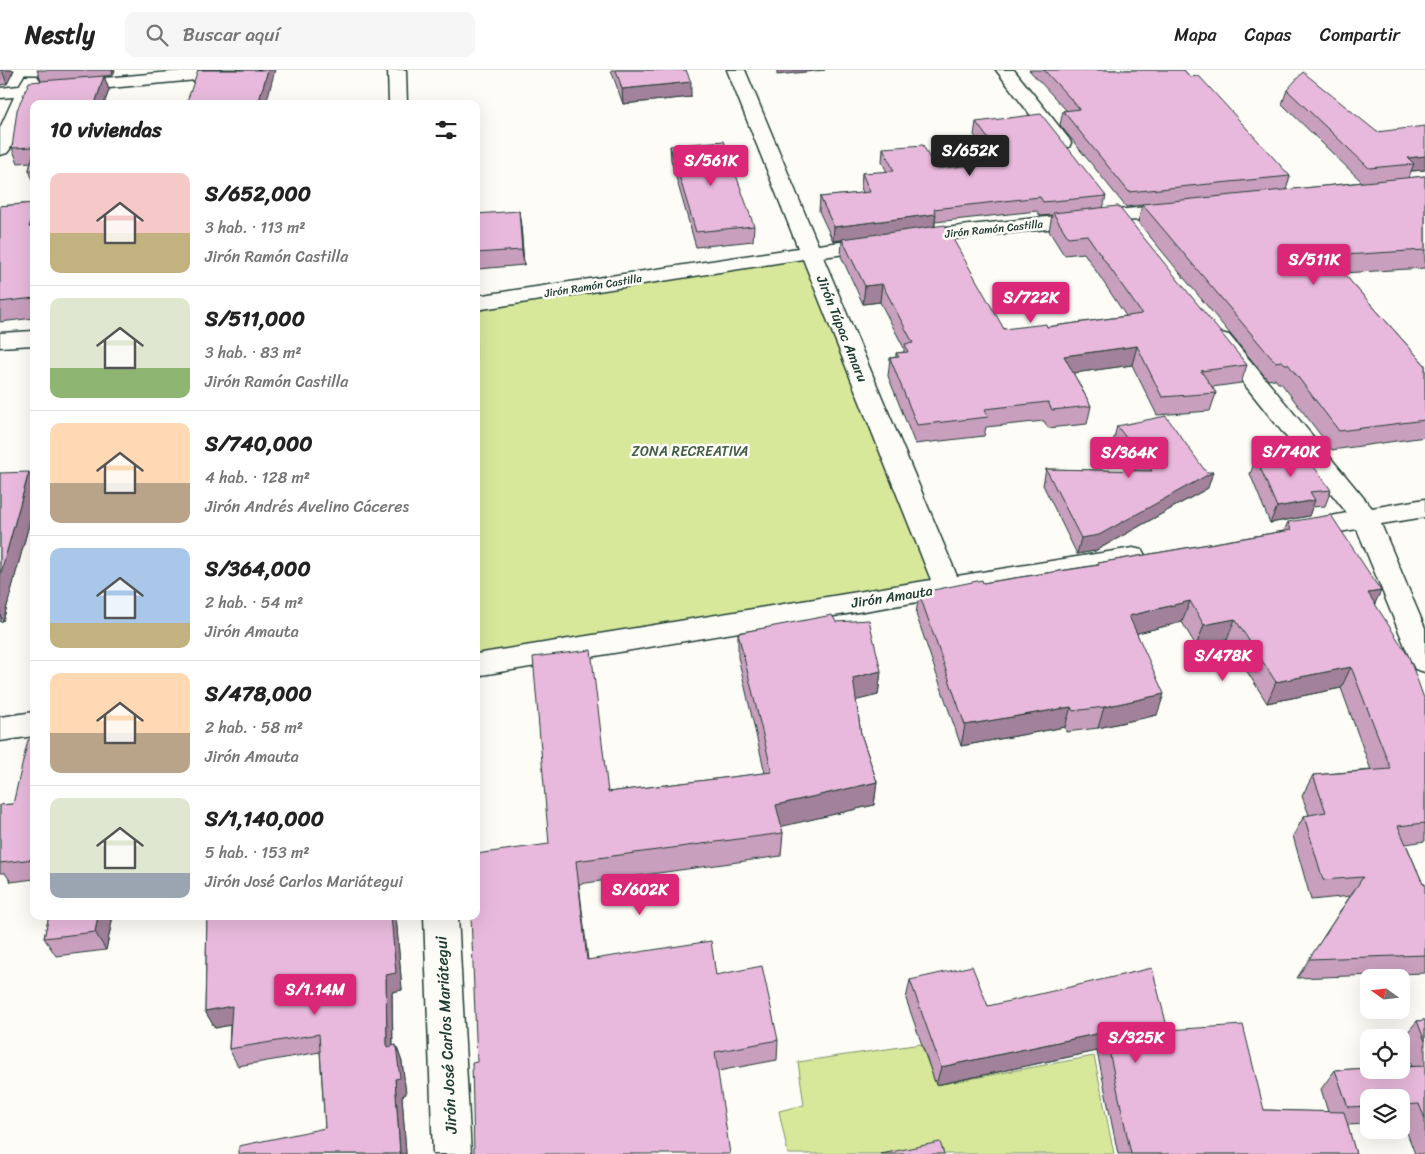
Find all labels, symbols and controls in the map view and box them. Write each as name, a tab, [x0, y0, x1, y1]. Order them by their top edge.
search box	[125, 12, 475, 57]
text: Nestly	[25, 14, 95, 56]
text: Buscar aquí	[183, 18, 280, 51]
text: Mapa	[1174, 19, 1217, 51]
text: Capas	[1245, 19, 1292, 51]
text: Compartir	[1320, 19, 1400, 51]
icon: search	[143, 21, 171, 49]
text: 10 viviendas	[50, 111, 162, 149]
icon: filters	[432, 116, 460, 144]
pin: S/652K	[929, 134, 1011, 177]
text: S/652K	[942, 136, 998, 165]
pin: S/561K	[670, 144, 752, 187]
text: S/561K	[684, 146, 738, 175]
text: S/652,000	[205, 175, 311, 213]
icon: home	[90, 193, 150, 253]
text: 3 hab. · 113 m²	[205, 213, 306, 242]
street label: Jirón Ramón Castilla	[943, 214, 1044, 244]
text: Jirón Ramón Castilla	[205, 242, 348, 271]
pin: S/511K	[1273, 244, 1355, 286]
text: S/511K	[1288, 245, 1340, 274]
street label: Jirón Ramón Castilla	[542, 269, 644, 303]
street label: Jirón Túpac Amaru	[809, 271, 875, 387]
pin: S/722K	[990, 282, 1072, 324]
text: S/722K	[1003, 283, 1059, 312]
text: S/511,000	[205, 300, 305, 338]
icon: home	[90, 318, 150, 378]
text: 3 hab. · 83 m²	[205, 338, 302, 367]
text: Jirón Ramón Castilla	[205, 367, 348, 396]
text: S/740,000	[205, 425, 312, 463]
pin: S/364K	[1088, 436, 1170, 479]
pin: S/740K	[1250, 436, 1332, 478]
text: S/740K	[1263, 437, 1319, 466]
text: S/364K	[1101, 438, 1157, 467]
park label: ZONA RECREATIVA	[632, 439, 748, 464]
icon: home	[90, 443, 150, 503]
text: 4 hab. · 128 m²	[205, 463, 310, 492]
text: Jirón Andrés Avelino Cáceres	[205, 492, 409, 521]
text: S/364,000	[205, 550, 311, 588]
icon: home	[90, 568, 150, 628]
street label: Jirón Amauta	[849, 578, 934, 616]
text: 2 hab. · 54 m²	[205, 588, 303, 617]
text: Jirón Amauta	[205, 617, 299, 646]
pin: S/478K	[1182, 640, 1264, 682]
text: S/478K	[1195, 641, 1251, 670]
text: S/478,000	[205, 675, 312, 713]
icon: home	[90, 693, 150, 753]
text: 2 hab. · 58 m²	[205, 713, 303, 742]
text: Jirón Amauta	[205, 742, 299, 771]
text: S/1,140,000	[205, 800, 324, 838]
icon: home	[90, 818, 150, 878]
text: 5 hab. · 153 m²	[205, 838, 310, 867]
text: Jirón José Carlos Mariátegui	[205, 867, 403, 896]
pin: S/602K	[599, 874, 681, 916]
text: S/602K	[612, 875, 668, 904]
street label: Jirón José Carlos Mariátegui	[426, 935, 466, 1136]
north arrow	[1360, 969, 1410, 1019]
map controls	[1360, 969, 1410, 1139]
pin: S/1.14M	[269, 974, 361, 1016]
text: S/1.14M	[285, 975, 345, 1004]
pin: S/325K	[1095, 1022, 1177, 1064]
text: S/325K	[1108, 1023, 1164, 1052]
button: locate	[1360, 1029, 1410, 1079]
button: layers	[1360, 1089, 1410, 1139]

